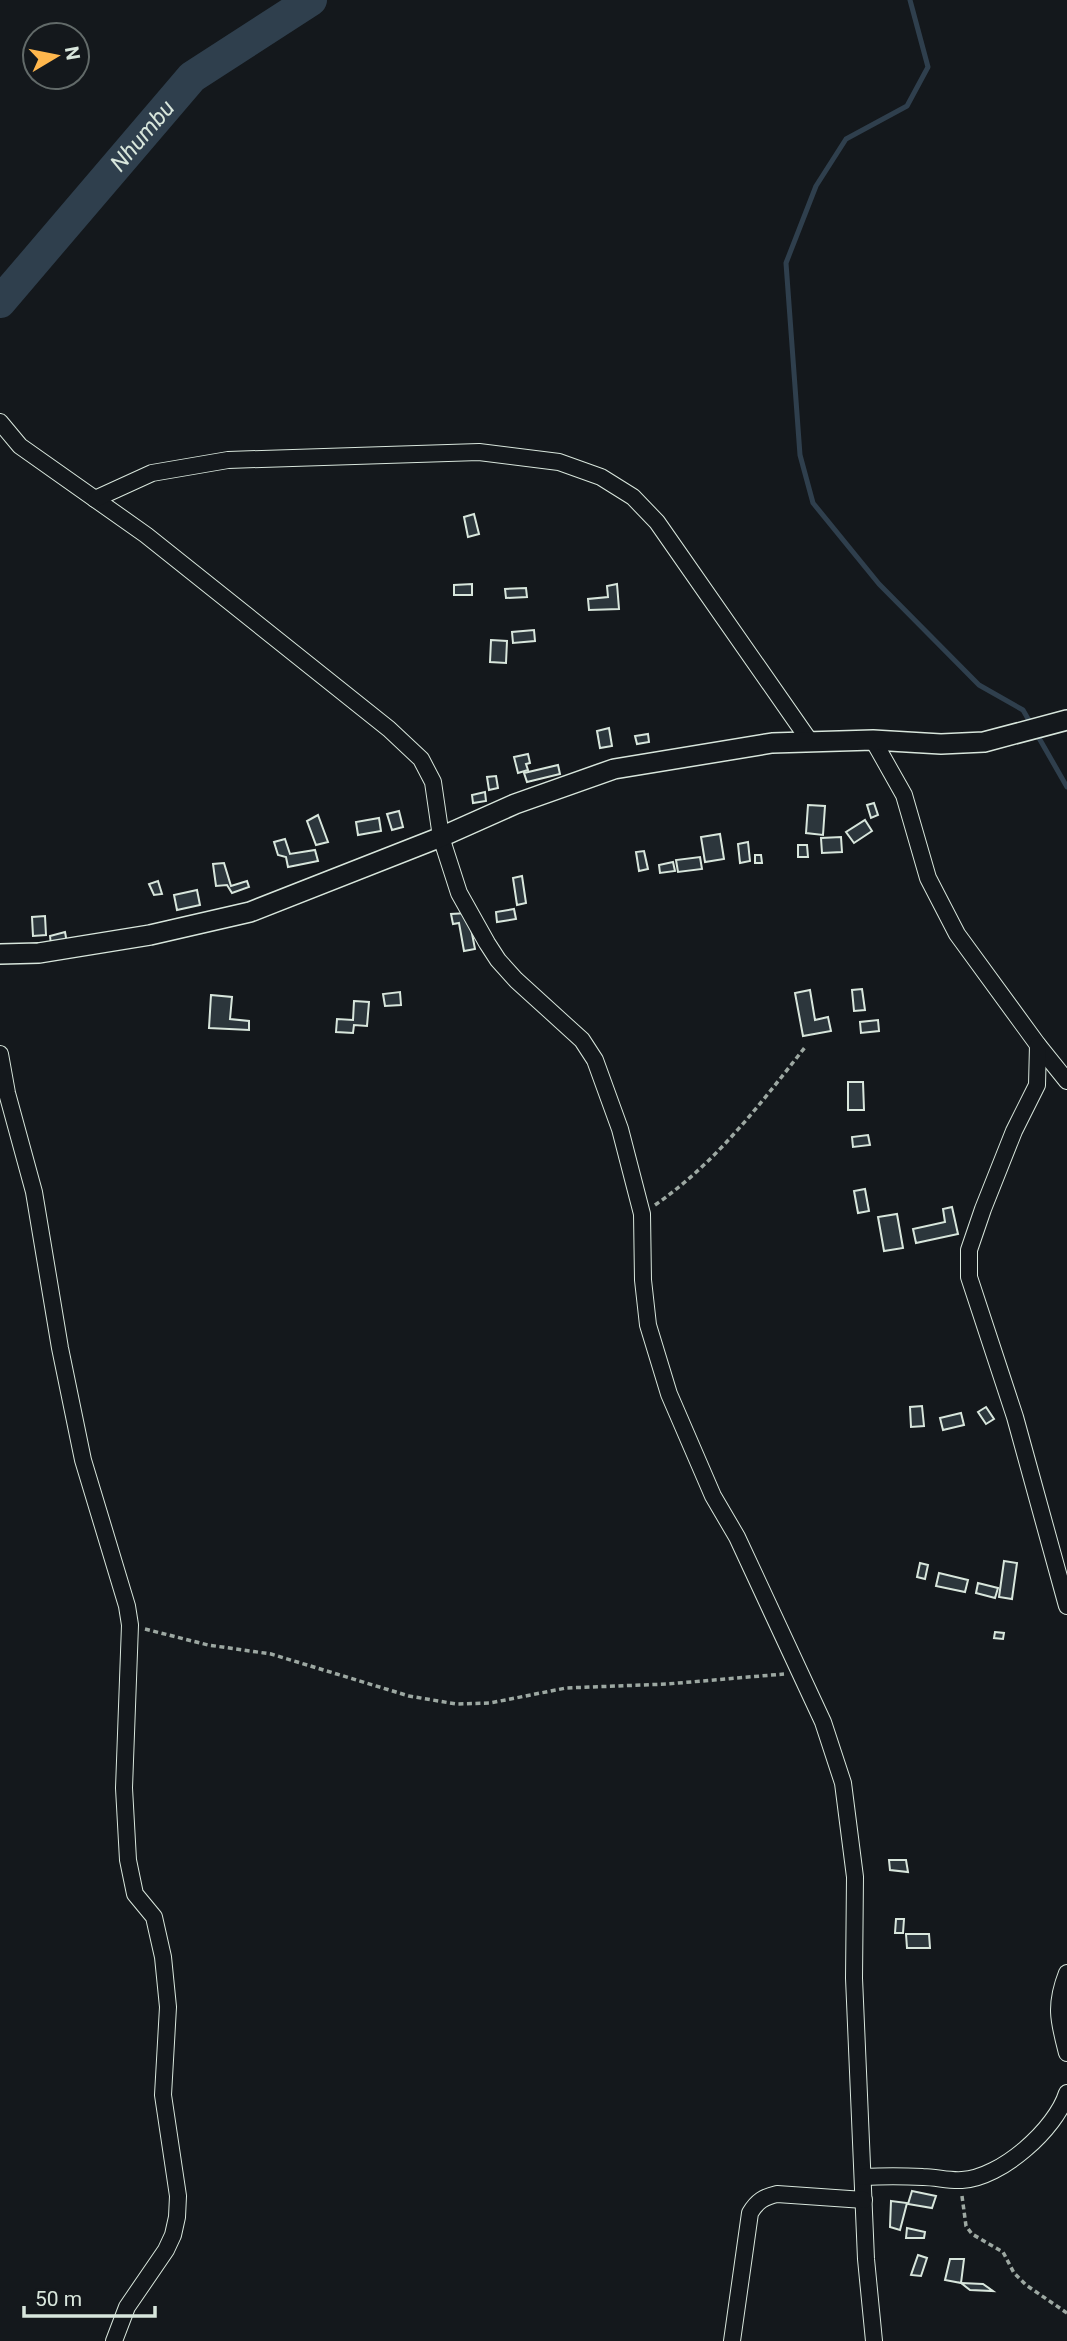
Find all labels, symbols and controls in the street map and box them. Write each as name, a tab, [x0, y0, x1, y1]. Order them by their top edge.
north arrow	[21, 21, 91, 91]
text: N	[60, 45, 85, 62]
water label: Nhumbu	[104, 94, 180, 176]
scale bar	[24, 2274, 156, 2318]
text: 50 m	[35, 2287, 82, 2311]

